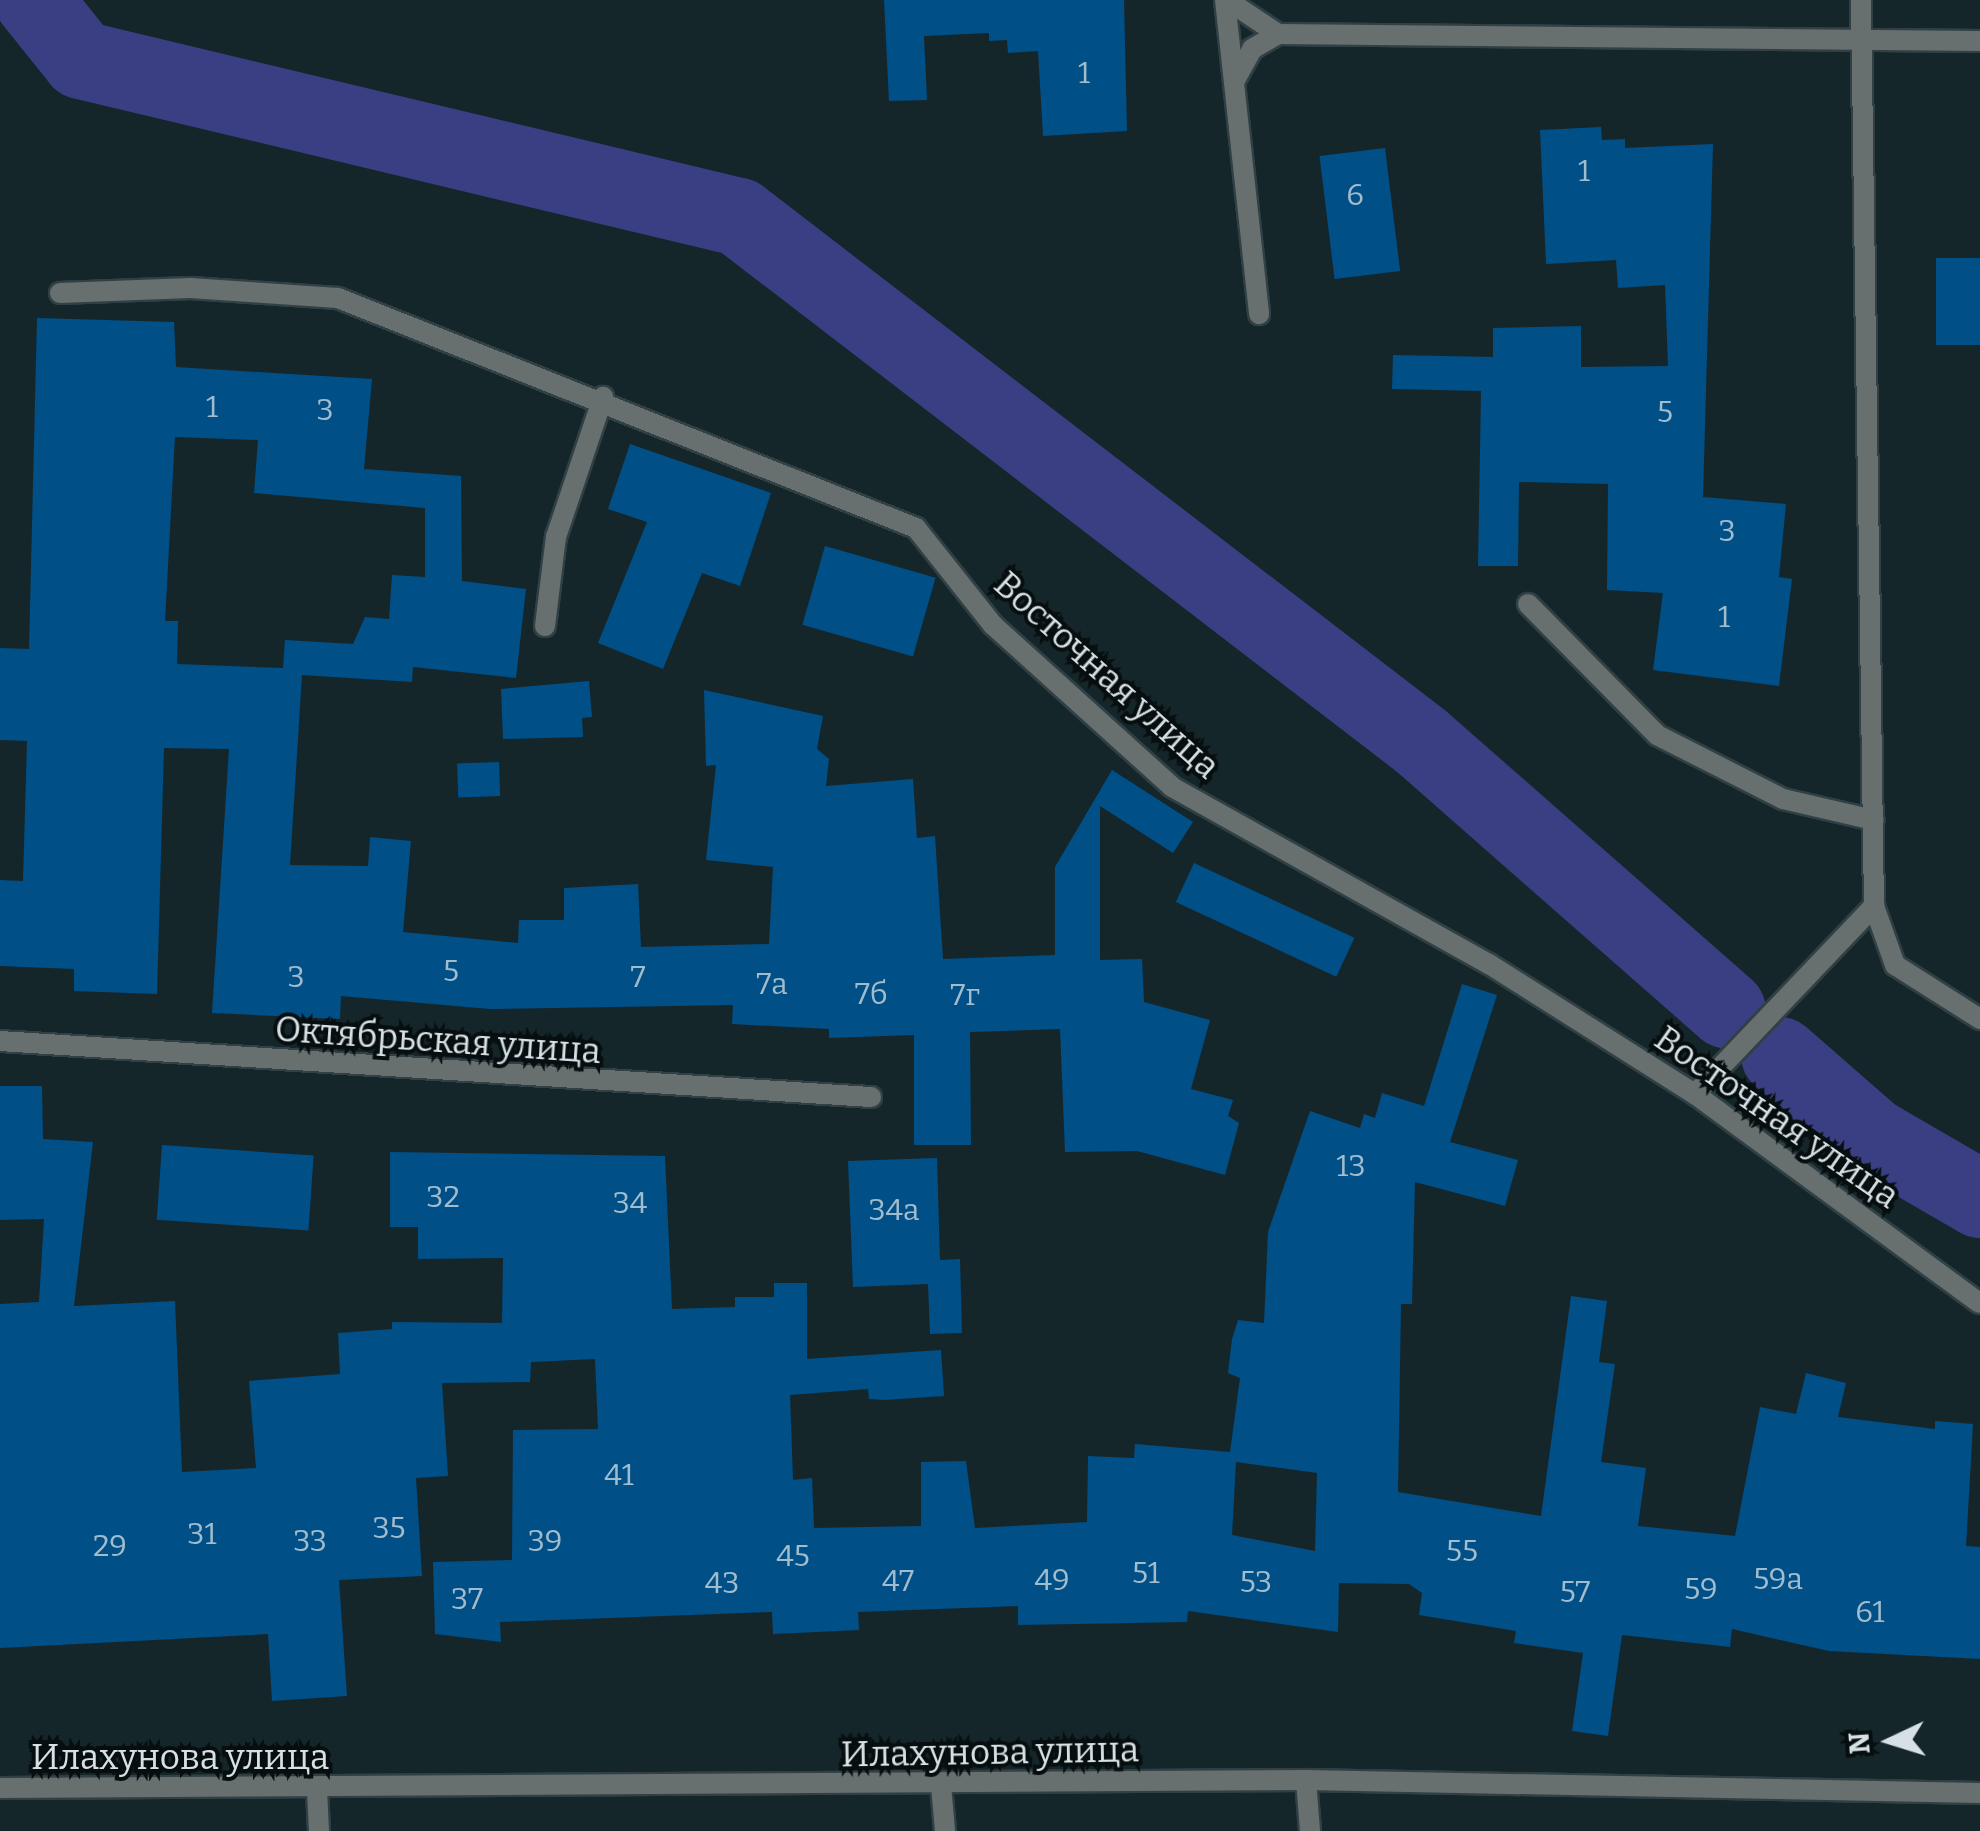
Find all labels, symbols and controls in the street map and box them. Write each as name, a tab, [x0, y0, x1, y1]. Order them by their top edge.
house number: 1	[1078, 55, 1090, 91]
house number: 1	[1578, 153, 1590, 189]
house number: 6	[1346, 177, 1364, 213]
house number: 1	[206, 389, 218, 425]
house number: 3	[316, 392, 334, 428]
house number: 5	[1657, 394, 1673, 430]
house number: 3	[1718, 513, 1736, 549]
street label: Восточная улица	[986, 563, 1228, 787]
house number: 1	[1718, 599, 1730, 635]
house number: 5	[443, 953, 459, 989]
house number: 3	[287, 959, 305, 995]
house number: 7	[630, 959, 646, 995]
house number: 7а	[756, 966, 788, 1002]
house number: 7б	[855, 976, 887, 1012]
house number: 7г	[950, 977, 980, 1013]
street label: Октябрьская улица	[274, 1008, 602, 1072]
street label: Восточная улица	[1647, 1017, 1907, 1217]
house number: 13	[1336, 1148, 1366, 1184]
house number: 32	[426, 1179, 460, 1215]
house number: 34	[613, 1185, 647, 1221]
house number: 34а	[868, 1192, 920, 1228]
house number: 41	[604, 1457, 634, 1493]
house number: 35	[372, 1510, 406, 1546]
house number: 31	[187, 1516, 217, 1552]
house number: 33	[293, 1523, 327, 1559]
house number: 39	[528, 1523, 562, 1559]
house number: 29	[93, 1528, 127, 1564]
house number: 55	[1446, 1533, 1478, 1569]
house number: 45	[776, 1538, 810, 1574]
house number: 51	[1132, 1555, 1160, 1591]
house number: 59а	[1753, 1561, 1803, 1597]
house number: 49	[1034, 1562, 1070, 1598]
house number: 47	[882, 1563, 914, 1599]
house number: 53	[1240, 1564, 1272, 1600]
house number: 43	[705, 1565, 739, 1601]
house number: 59	[1684, 1571, 1718, 1607]
house number: 57	[1560, 1574, 1590, 1610]
house number: 37	[451, 1581, 483, 1617]
house number: 61	[1855, 1594, 1885, 1630]
north arrow	[1840, 1691, 1940, 1791]
street label: Илахунова улица	[841, 1728, 1139, 1776]
text: N	[1842, 1731, 1877, 1755]
street label: Илахунова улица	[31, 1736, 329, 1778]

